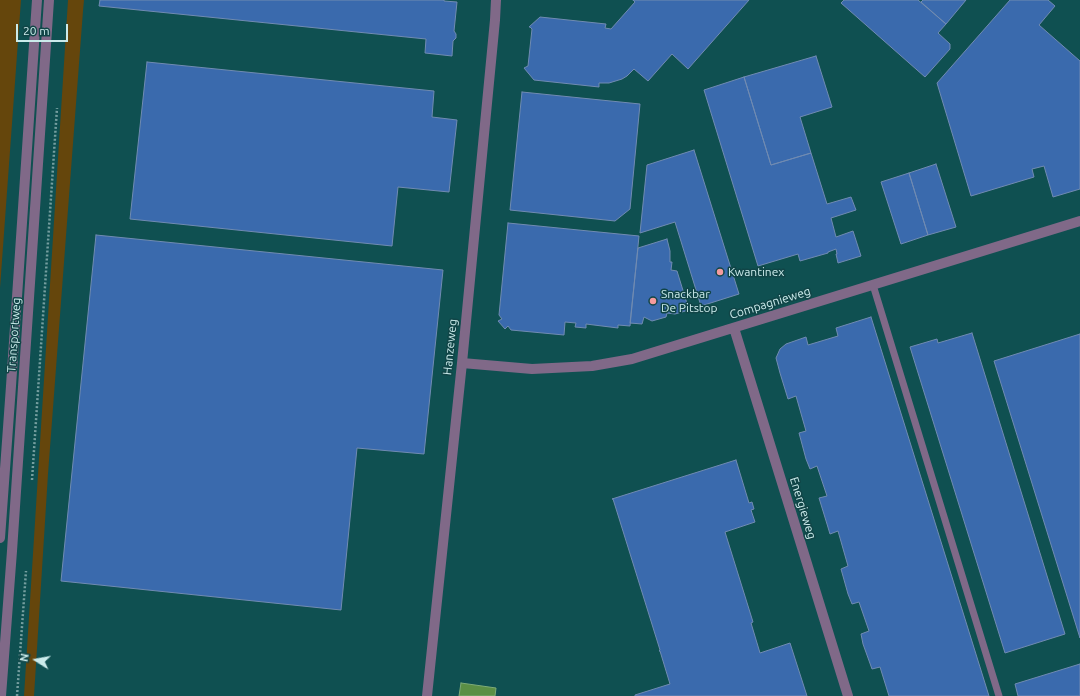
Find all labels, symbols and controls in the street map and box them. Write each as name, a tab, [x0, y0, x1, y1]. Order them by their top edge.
scale bar	[18, 16, 70, 42]
text: 20 m	[23, 24, 50, 37]
place label: Kwantinex	[728, 265, 784, 279]
marker: Kwantinex	[715, 267, 725, 277]
street label: Compagnieweg	[728, 284, 812, 322]
place label: Snackbar De Pitstop	[661, 287, 718, 315]
marker: Snackbar De Pitstop	[648, 296, 658, 306]
street label: Transportweg	[4, 297, 24, 373]
street label: Hanzeweg	[440, 318, 460, 376]
street label: Energieweg	[787, 475, 819, 541]
north arrow	[16, 640, 56, 680]
text: N	[18, 653, 31, 663]

